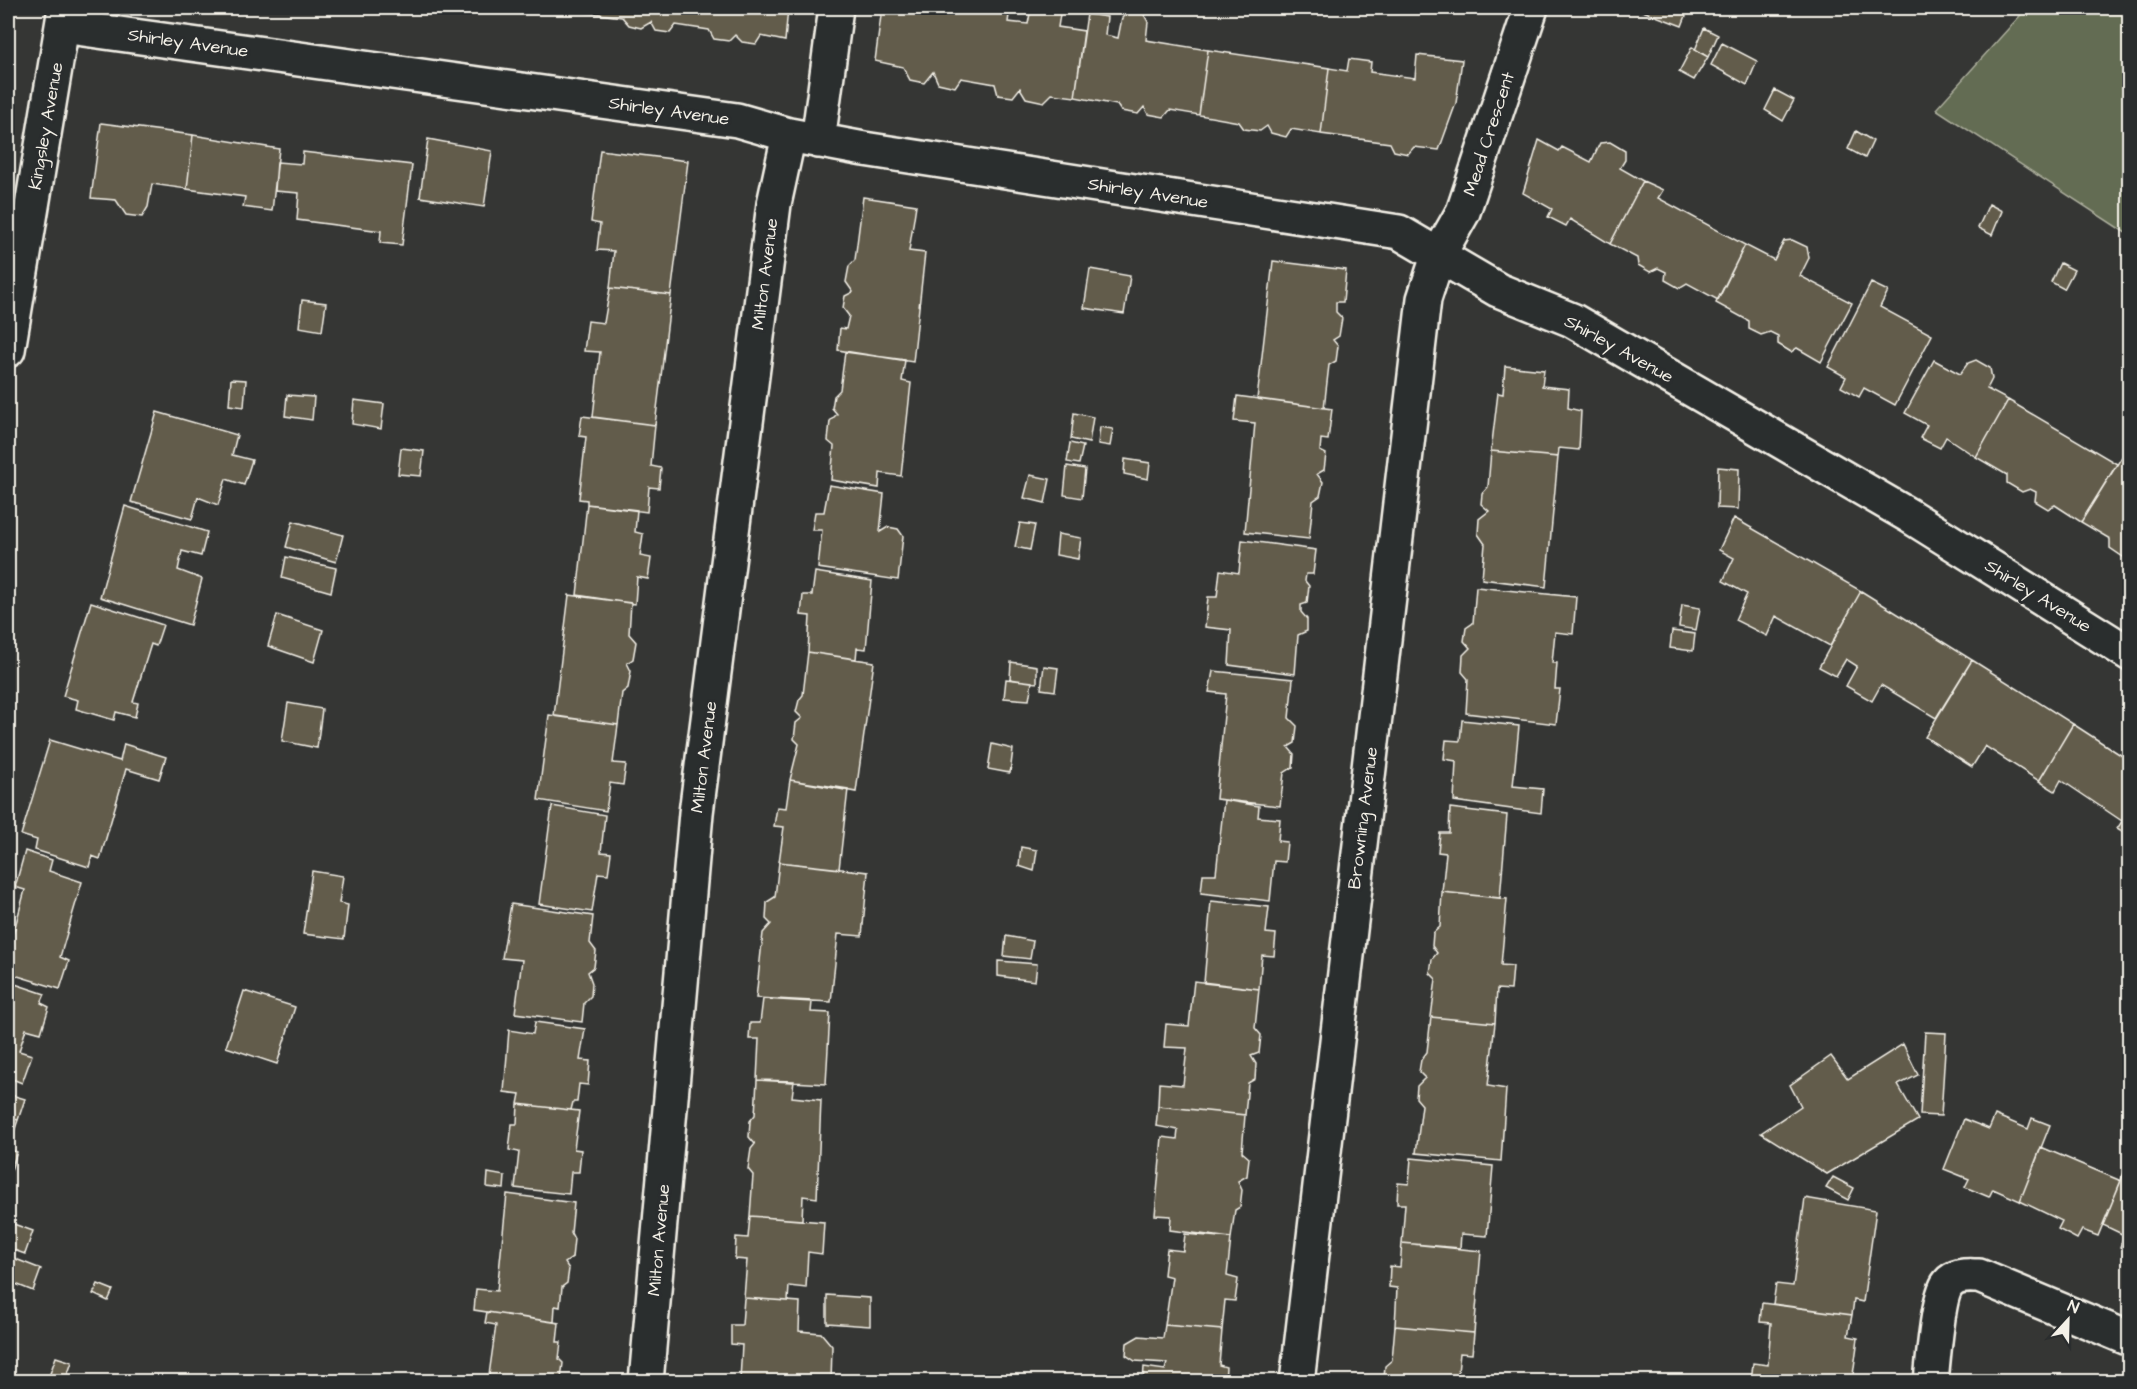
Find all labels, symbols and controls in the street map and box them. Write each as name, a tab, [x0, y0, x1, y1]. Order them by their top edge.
street label: Shirley Avenue	[126, 22, 250, 65]
street label: Kingsley Avenue	[22, 60, 71, 192]
street label: Mead Crescent	[1457, 68, 1521, 199]
street label: Shirley Avenue	[607, 90, 731, 133]
street label: Shirley Avenue	[1086, 171, 1210, 216]
street label: Milton Avenue	[746, 216, 784, 331]
street label: Shirley Avenue	[1559, 309, 1678, 390]
street label: Shirley Avenue	[1979, 553, 2096, 640]
street label: Milton Avenue	[685, 699, 723, 814]
street label: Browning Avenue	[1342, 745, 1385, 891]
street label: Milton Avenue	[642, 1183, 676, 1297]
north arrow	[2038, 1290, 2098, 1350]
text: N	[2064, 1295, 2082, 1319]

